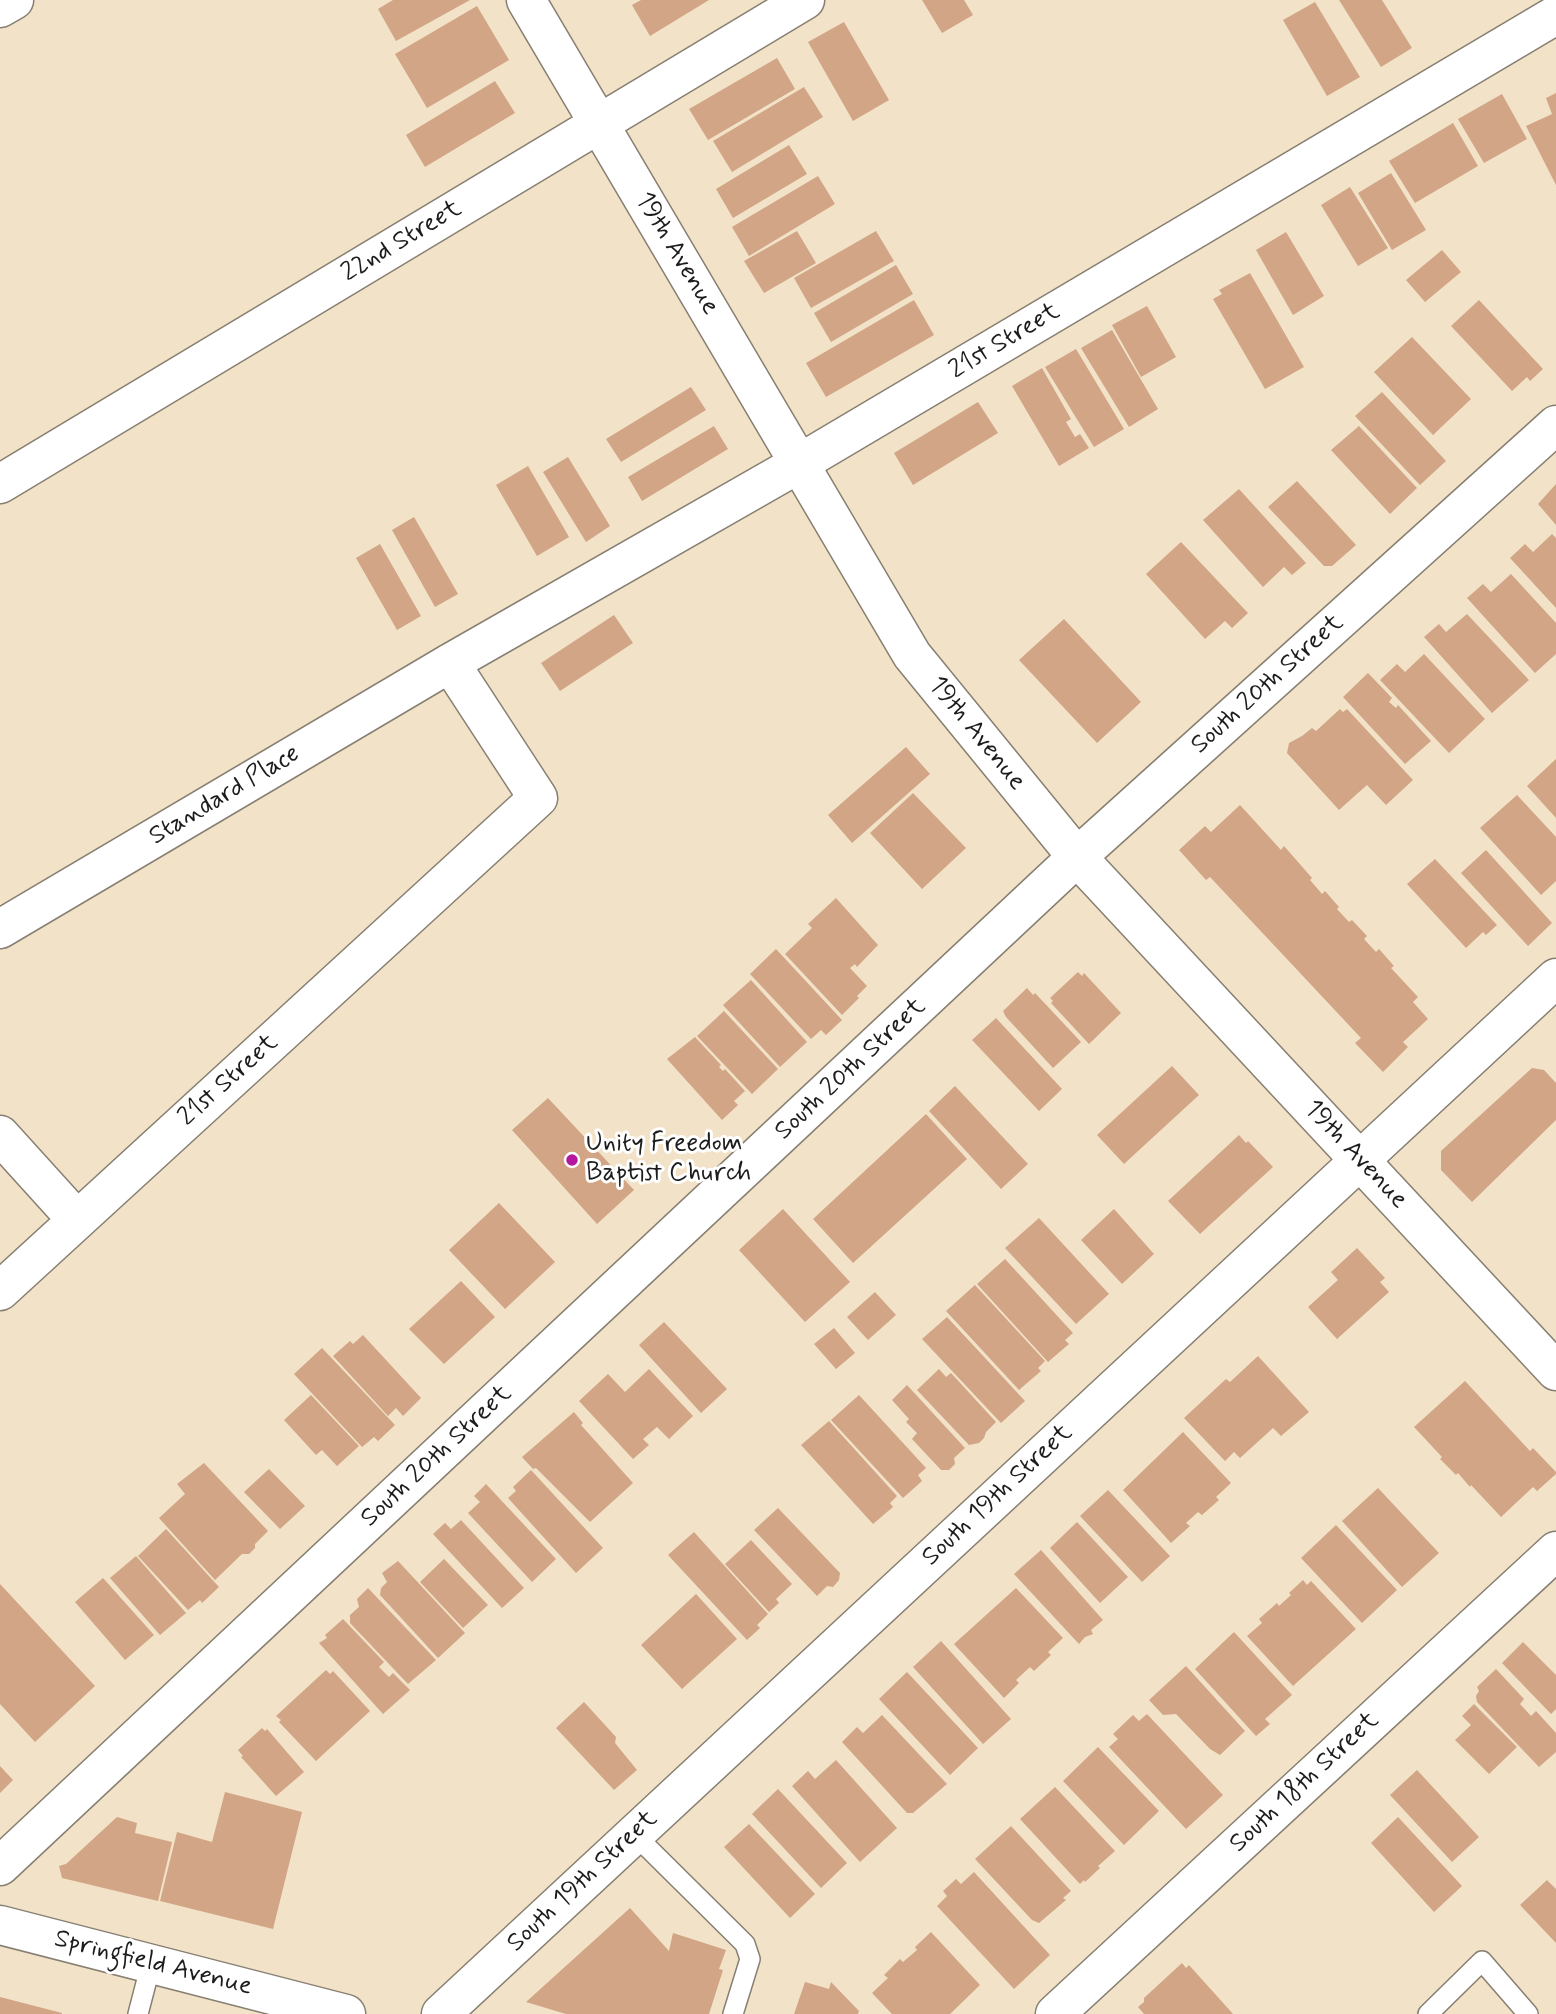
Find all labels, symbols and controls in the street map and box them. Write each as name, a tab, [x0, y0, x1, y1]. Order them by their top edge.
street label: 19th Avenue	[627, 187, 725, 321]
street label: 22nd Street	[336, 194, 468, 290]
street label: 21st Street	[944, 297, 1066, 387]
street label: South 20th Street	[1185, 608, 1351, 762]
street label: 19th Avenue	[921, 671, 1031, 797]
street label: Standard Place	[144, 739, 306, 853]
street label: South 20th Street	[769, 992, 933, 1148]
street label: 21st Street	[173, 1028, 285, 1134]
street label: 19th Avenue	[1297, 1094, 1413, 1216]
place label: Unity Freedom Baptist Church	[586, 1129, 751, 1190]
marker: Unity Freedom Baptist Church	[564, 1152, 580, 1168]
street label: South 20th Street	[355, 1379, 519, 1535]
street label: South 19th Street	[916, 1418, 1080, 1574]
street label: South 18th Street	[1224, 1706, 1386, 1860]
street label: South 19th Street	[501, 1804, 665, 1960]
street label: Springfield Avenue	[51, 1924, 255, 2004]

